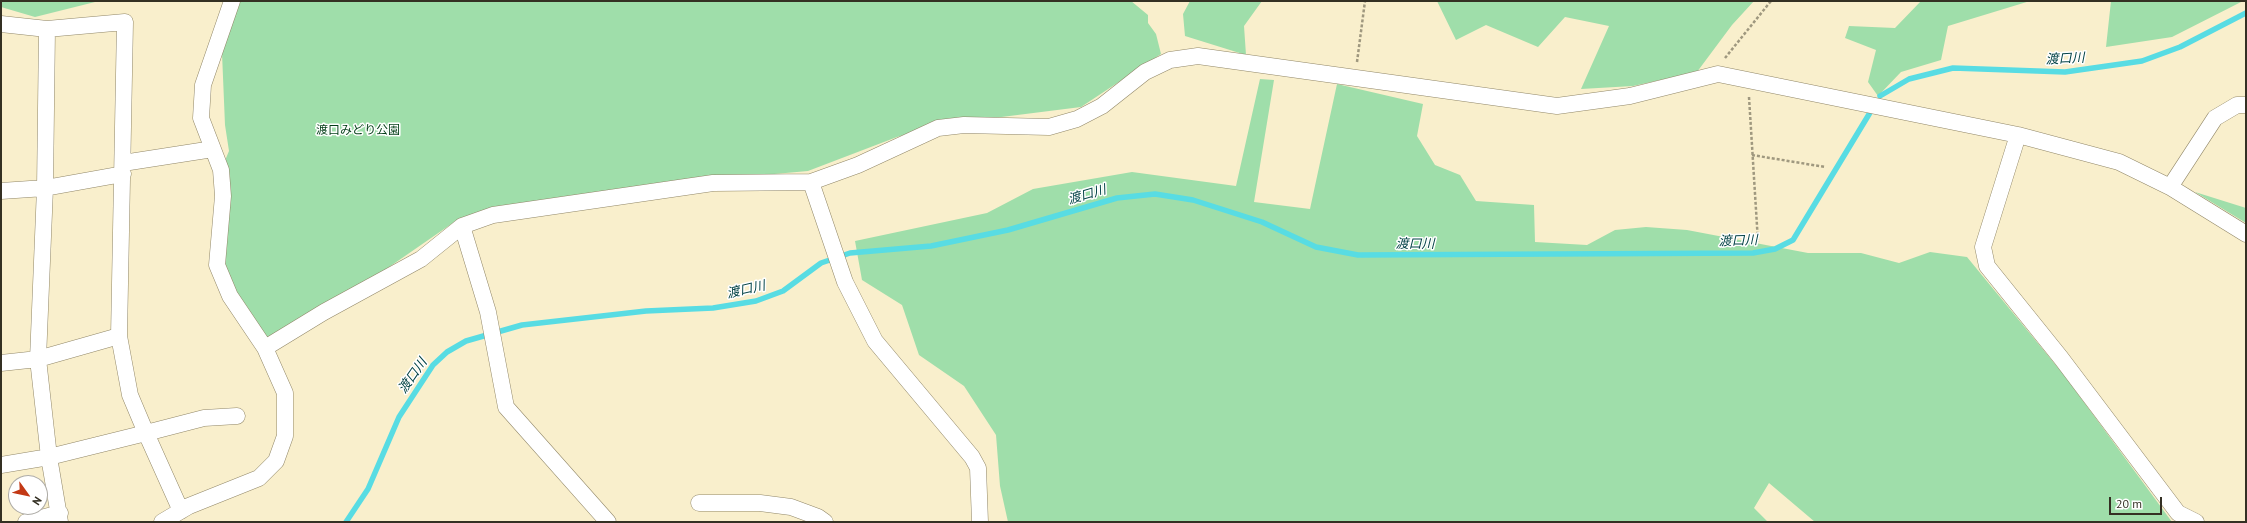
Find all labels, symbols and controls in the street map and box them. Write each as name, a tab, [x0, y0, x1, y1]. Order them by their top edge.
water label: 渡口川	[2045, 50, 2085, 68]
park label: 渡口みどり公園	[316, 124, 400, 138]
water label: 渡口川	[1066, 182, 1108, 208]
water label: 渡口川	[1718, 233, 1758, 249]
water label: 渡口川	[1396, 236, 1434, 252]
water label: 渡口川	[725, 278, 767, 302]
water label: 渡口川	[395, 356, 431, 396]
north arrow	[8, 475, 48, 515]
scale bar	[2111, 489, 2164, 515]
text: N	[29, 494, 45, 508]
text: 20 m	[2116, 496, 2142, 511]

